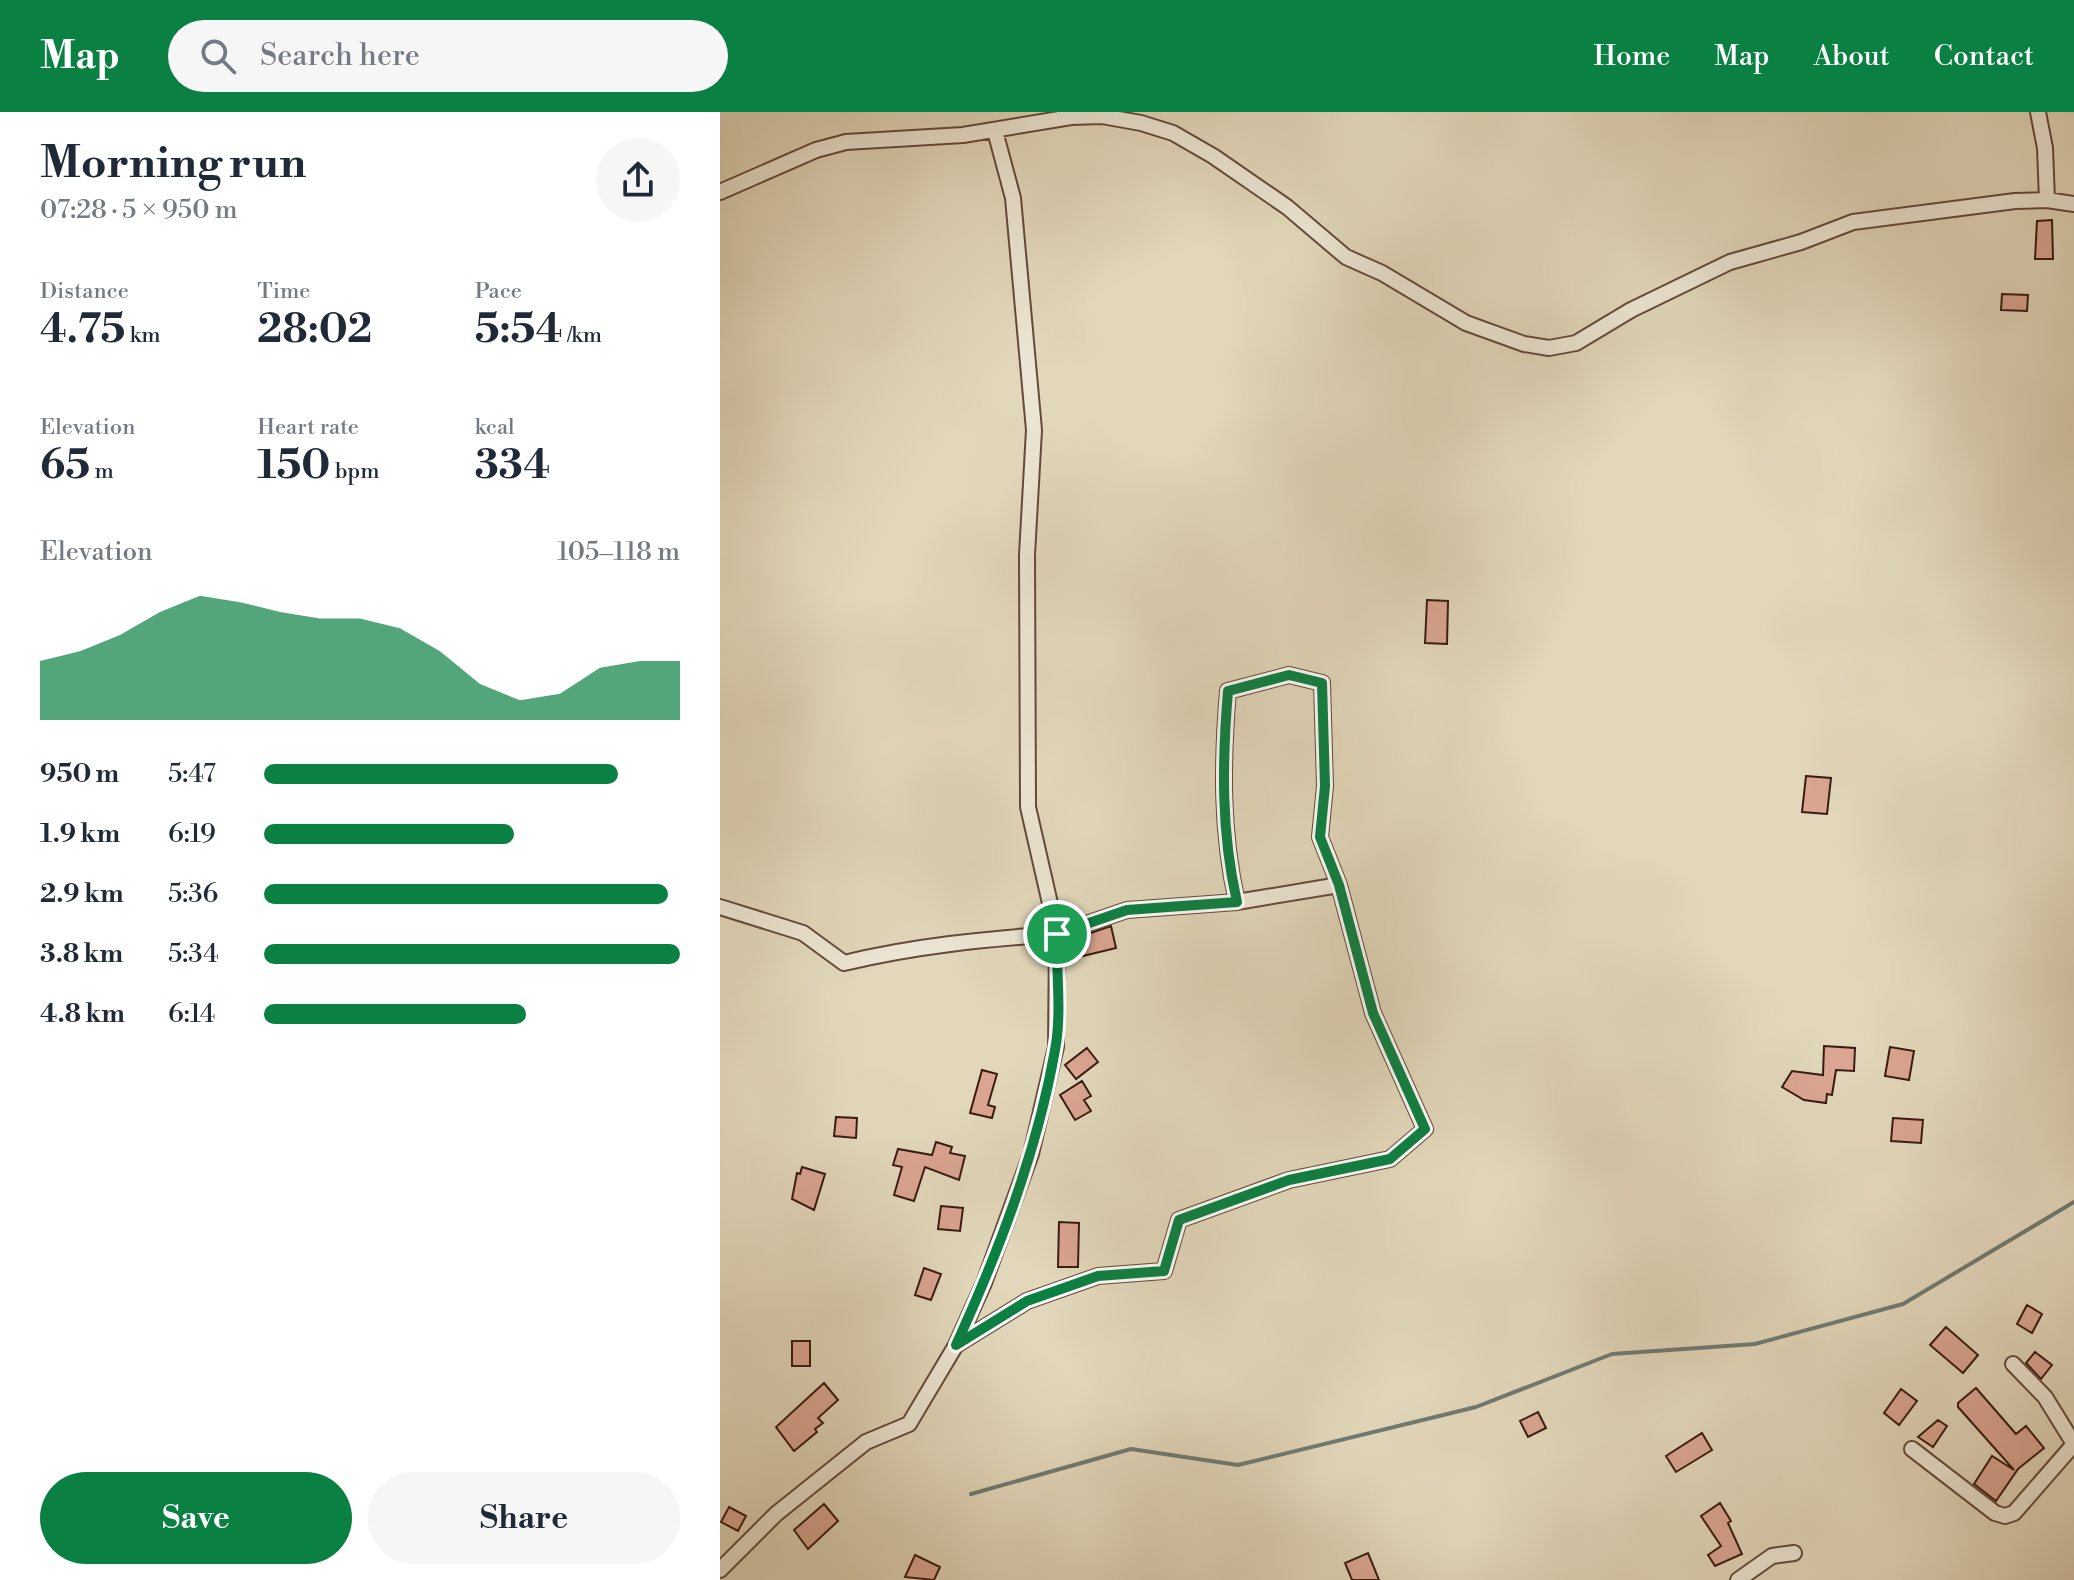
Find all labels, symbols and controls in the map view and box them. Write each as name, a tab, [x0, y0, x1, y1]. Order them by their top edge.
search box	[168, 20, 728, 92]
text: Map	[40, 33, 120, 80]
icon: search	[196, 34, 240, 78]
text: Search here	[260, 37, 420, 75]
text: Home	[1594, 39, 1670, 74]
text: Map	[1714, 39, 1769, 74]
text: About	[1813, 39, 1890, 74]
text: Contact	[1934, 39, 2034, 74]
text: Morning run	[40, 136, 306, 191]
button: share	[596, 138, 680, 222]
text: 07:28 · 5 × 950 m	[40, 194, 238, 226]
text: Distance	[40, 278, 129, 305]
text: Time	[257, 278, 310, 305]
text: Pace	[475, 278, 522, 305]
text: 4.75	[40, 305, 125, 355]
text: 28:02	[257, 305, 372, 355]
text: 5:54	[475, 305, 563, 355]
text: km	[125, 322, 161, 349]
text: /km	[563, 322, 602, 349]
text: Elevation	[40, 414, 135, 441]
text: Heart rate	[257, 414, 359, 441]
text: kcal	[475, 414, 515, 441]
text: 65	[40, 441, 90, 491]
text: 150	[257, 441, 330, 491]
text: 334	[475, 441, 550, 491]
text: m	[90, 458, 114, 485]
text: bpm	[330, 458, 379, 485]
text: Elevation	[40, 536, 153, 568]
text: 105–118 m	[557, 536, 680, 568]
text: 950 m	[40, 758, 119, 790]
text: 5:47	[168, 758, 216, 790]
text: 1.9 km	[40, 818, 120, 850]
text: 6:19	[168, 818, 216, 850]
text: 2.9 km	[40, 878, 124, 910]
text: 5:36	[168, 878, 218, 910]
pin	[1023, 900, 1091, 968]
icon: arrive	[1035, 912, 1079, 956]
text: 3.8 km	[40, 938, 123, 970]
text: 5:34	[168, 938, 218, 970]
text: 4.8 km	[40, 998, 125, 1030]
text: 6:14	[168, 998, 215, 1030]
button: Save	[40, 1472, 352, 1564]
button: Share	[368, 1472, 680, 1564]

